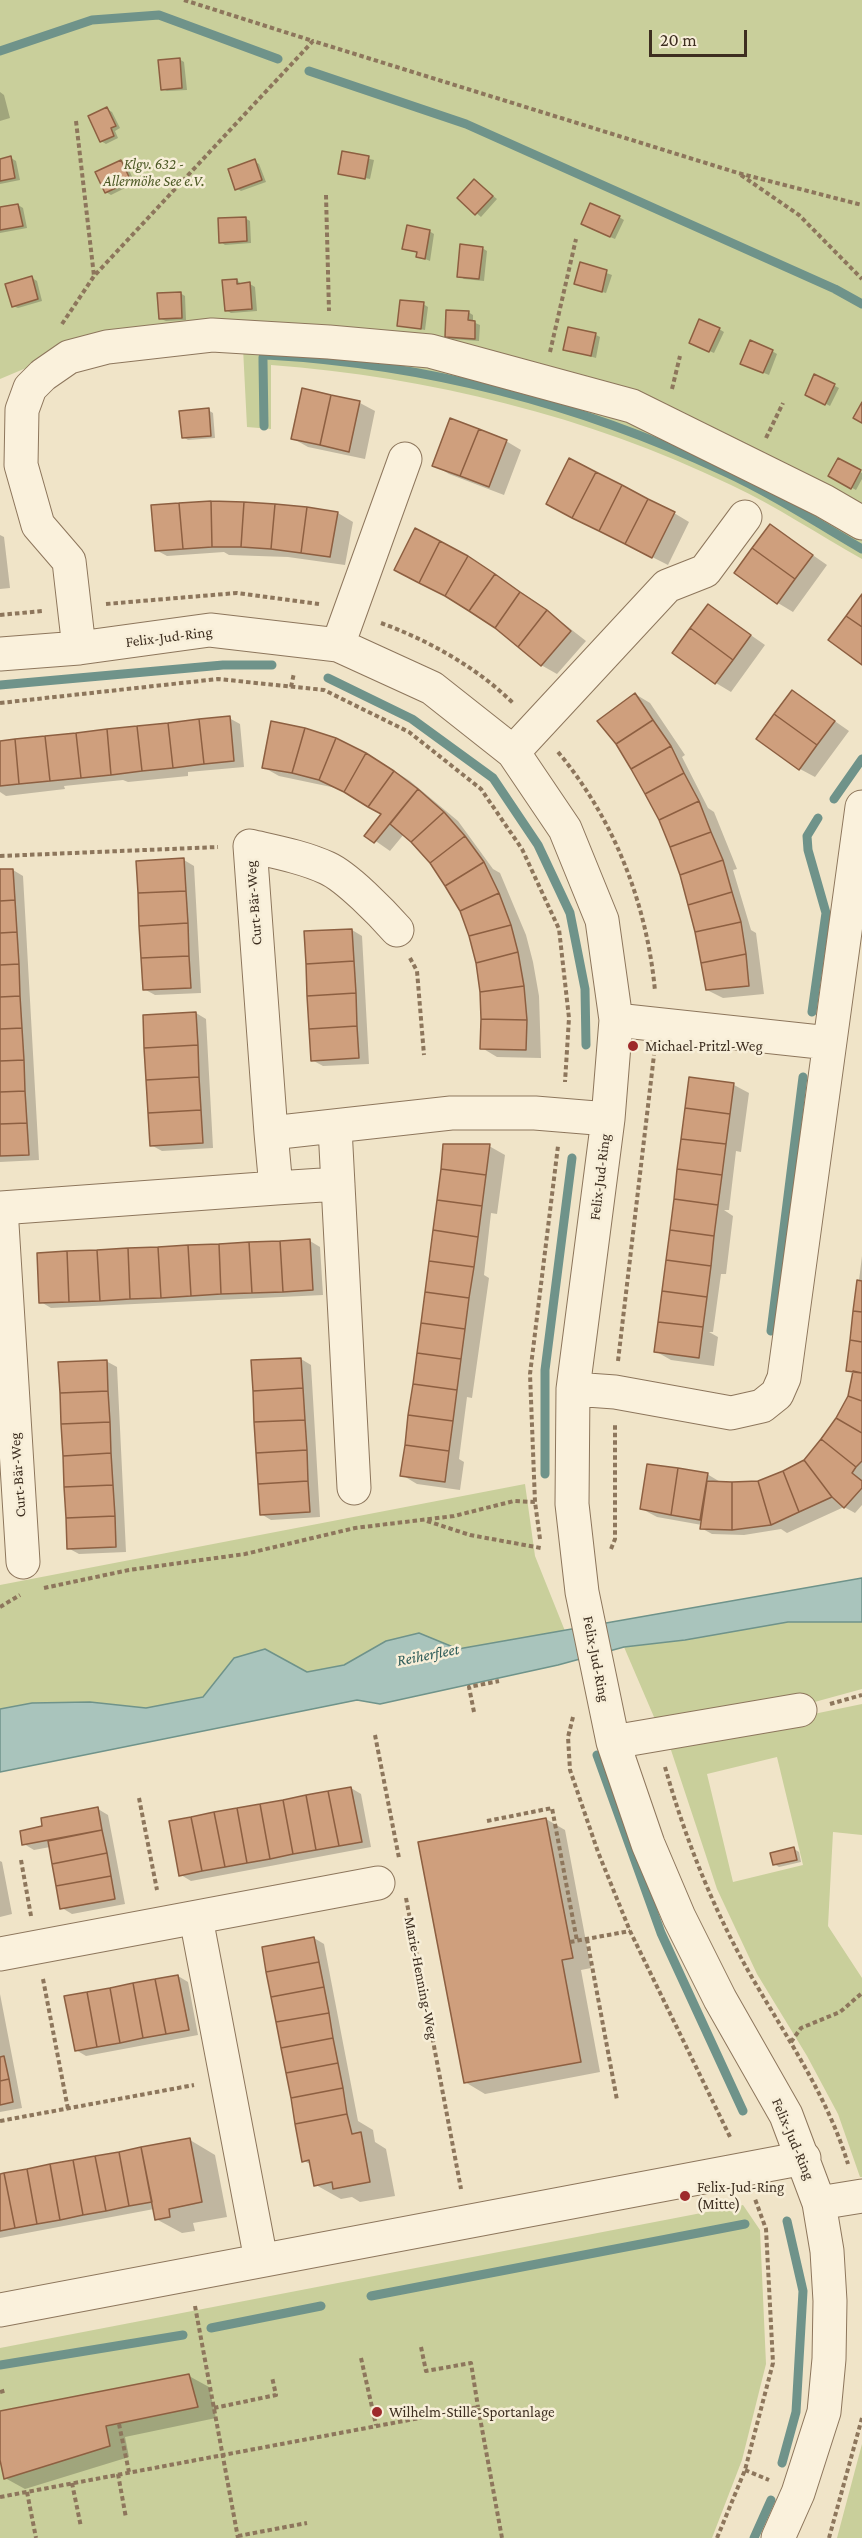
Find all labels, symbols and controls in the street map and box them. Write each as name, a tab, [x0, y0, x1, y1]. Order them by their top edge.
scale bar	[652, 18, 750, 56]
text: 20 m	[660, 30, 697, 50]
park label: Klgv. 632 - Allermöhe See e.V.	[103, 155, 205, 190]
street label: Felix-Jud-Ring	[125, 623, 213, 651]
street label: Curt-Bär-Weg	[242, 860, 266, 946]
place label: Michael-Pritzl-Weg	[645, 1037, 763, 1055]
marker: Michael-Pritzl-Weg	[626, 1039, 640, 1053]
street label: Felix-Jud-Ring	[586, 1133, 614, 1221]
street label: Curt-Bär-Weg	[6, 1432, 30, 1518]
street label: Felix-Jud-Ring	[579, 1614, 613, 1704]
water label: Reiherfleet	[395, 1640, 461, 1670]
street label: Marie-Henning-Weg	[400, 1915, 442, 2041]
street label: Felix-Jud-Ring	[768, 2095, 818, 2183]
place label: Felix-Jud-Ring (Mitte)	[697, 2178, 784, 2213]
marker: Felix-Jud-Ring (Mitte)	[678, 2189, 692, 2203]
place label: Wilhelm-Stille-Sportanlage	[389, 2403, 555, 2421]
marker: Wilhelm-Stille-Sportanlage	[370, 2405, 384, 2419]

